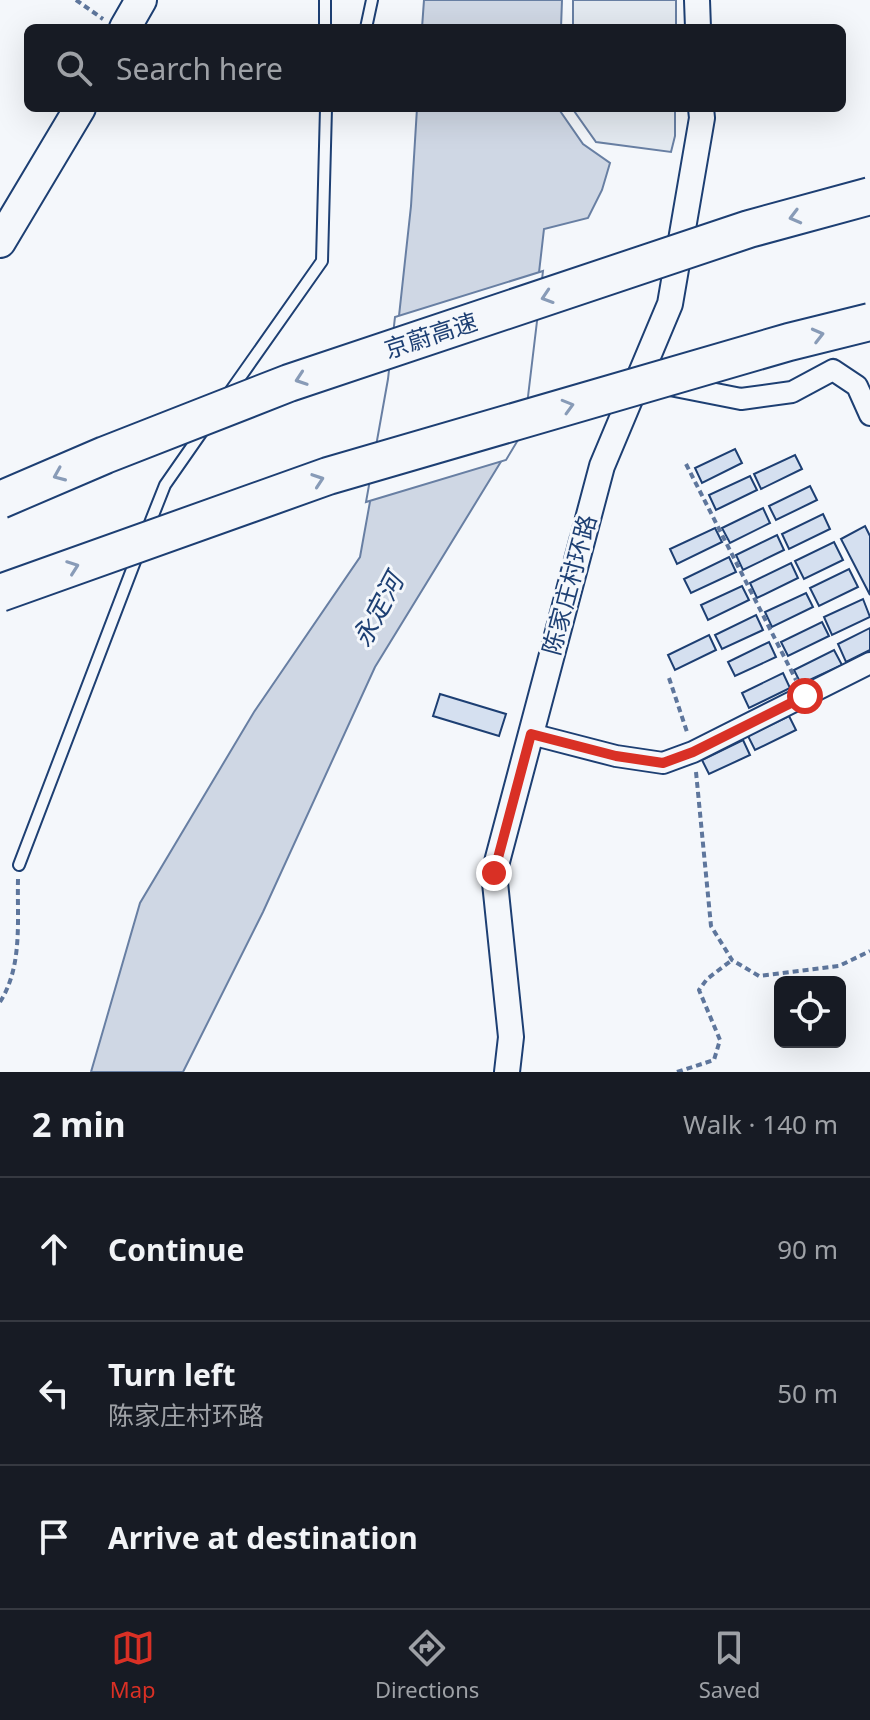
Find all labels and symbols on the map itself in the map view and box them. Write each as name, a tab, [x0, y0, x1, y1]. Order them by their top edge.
one-way arrow	[788, 208, 802, 224]
one-way arrow	[541, 287, 555, 303]
street label: 京蔚高速	[380, 304, 481, 365]
one-way arrow	[810, 327, 824, 344]
one-way arrow	[295, 370, 309, 386]
one-way arrow	[560, 399, 574, 415]
one-way arrow	[53, 465, 67, 481]
one-way arrow	[311, 473, 325, 489]
street label: 陈家庄村环路	[534, 511, 603, 658]
one-way arrow	[66, 560, 80, 576]
water label: 永定河	[343, 562, 414, 652]
route start	[787, 678, 823, 714]
route end	[476, 855, 512, 891]

